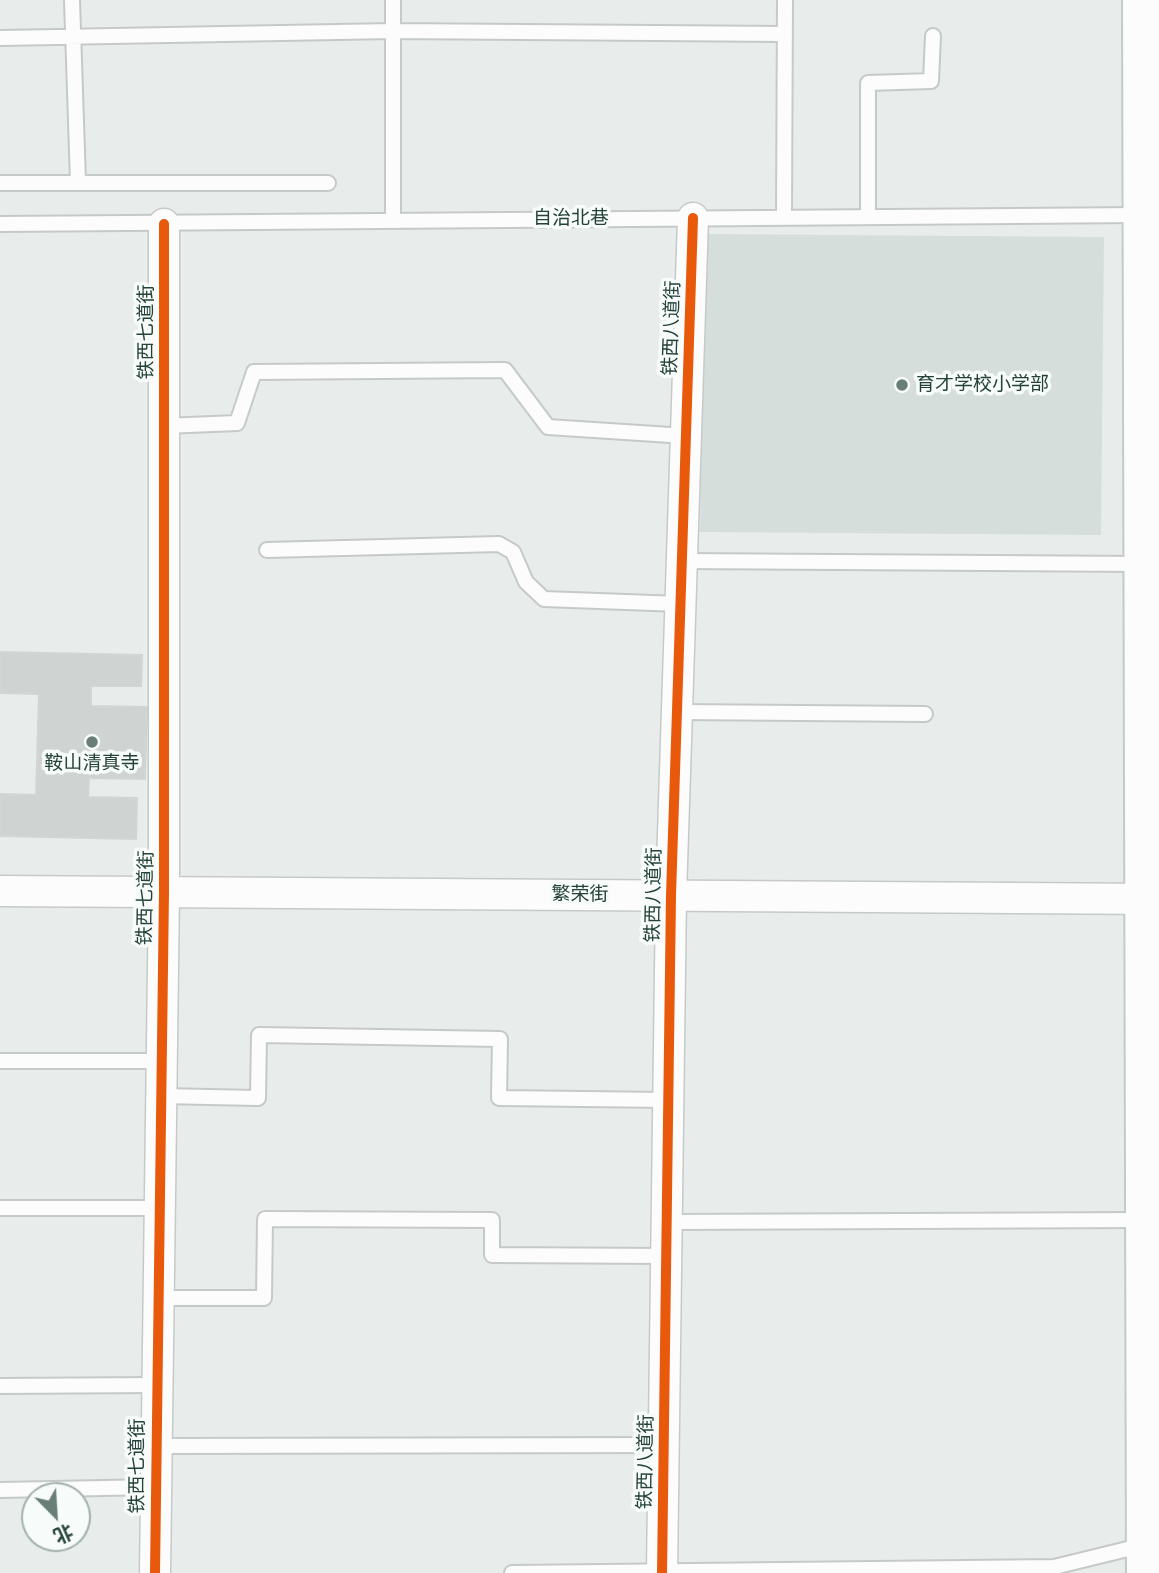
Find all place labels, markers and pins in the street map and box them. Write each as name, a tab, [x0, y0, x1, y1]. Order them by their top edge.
place label: 育才学校小学部	[916, 374, 1049, 396]
marker: 育才学校小学部	[894, 377, 910, 393]
marker: 鞍山清真寺	[84, 734, 100, 750]
place label: 鞍山清真寺	[45, 753, 139, 775]

